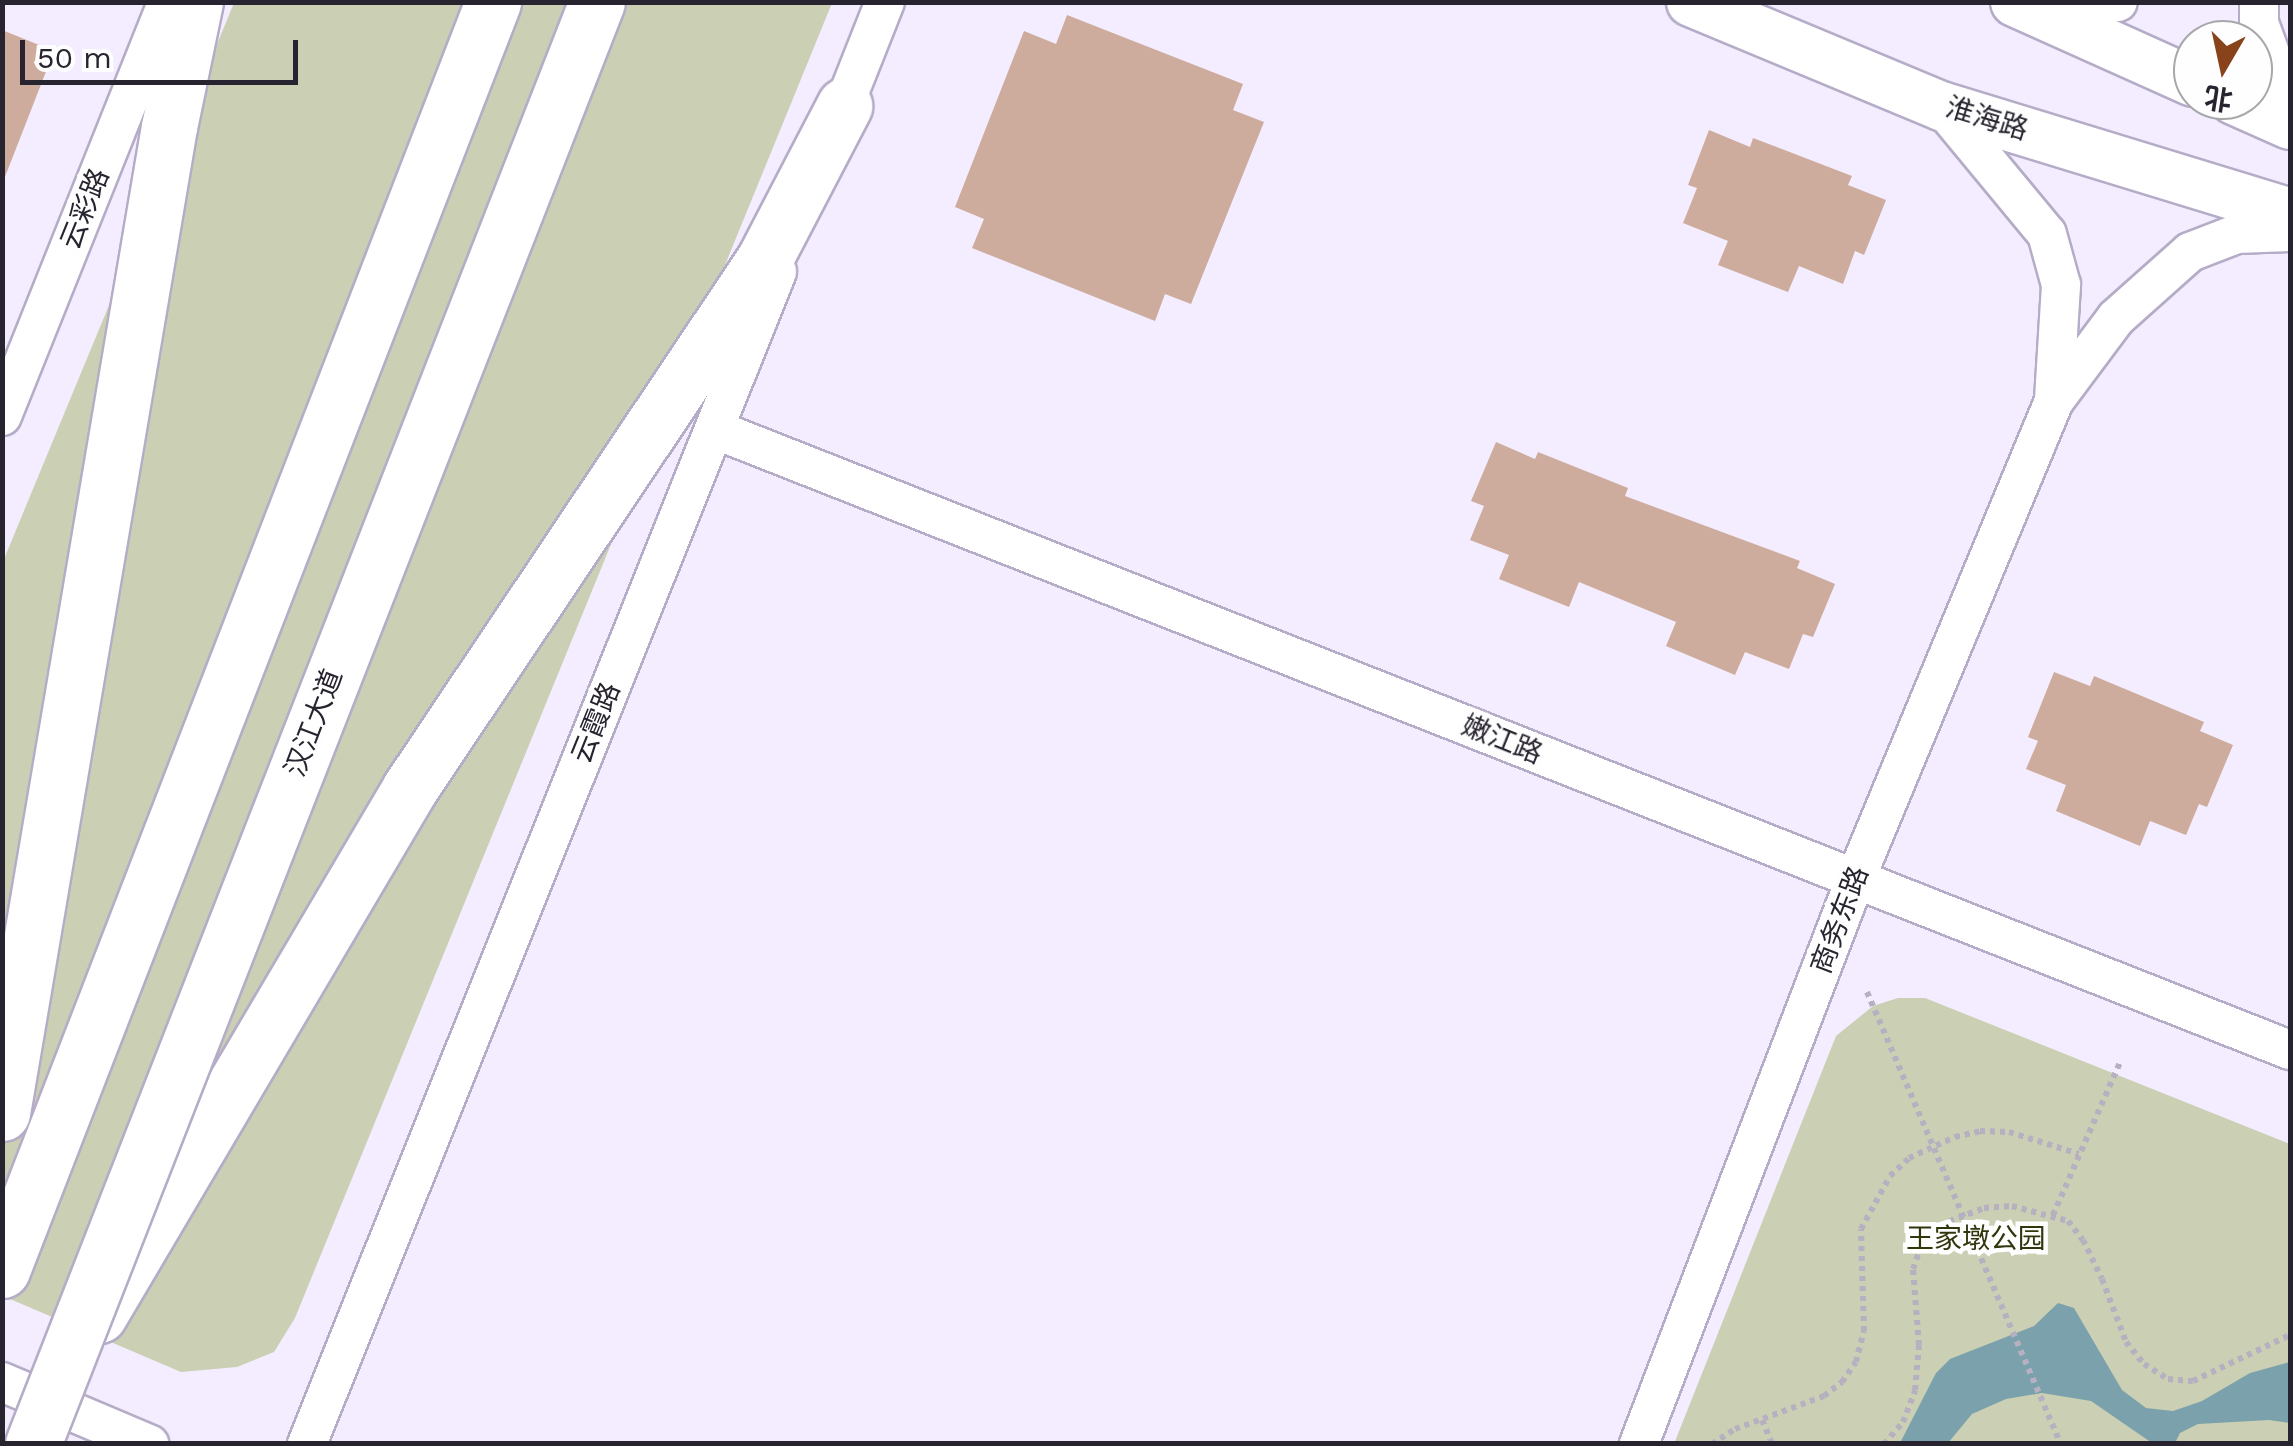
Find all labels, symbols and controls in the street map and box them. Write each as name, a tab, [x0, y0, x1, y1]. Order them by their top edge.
scale bar	[25, 20, 302, 82]
north arrow	[2173, 20, 2273, 120]
text: 50 m	[37, 40, 112, 75]
text: 北	[2202, 80, 2235, 117]
street label: 淮海路	[1942, 91, 2032, 147]
street label: 云彩路	[54, 164, 116, 254]
street label: 汉江大道	[278, 665, 350, 781]
street label: 云霞路	[565, 678, 627, 768]
street label: 嫩江路	[1457, 709, 1547, 771]
street label: 商务东路	[1804, 862, 1876, 978]
park label: 王家墩公园	[1906, 1222, 2046, 1256]

